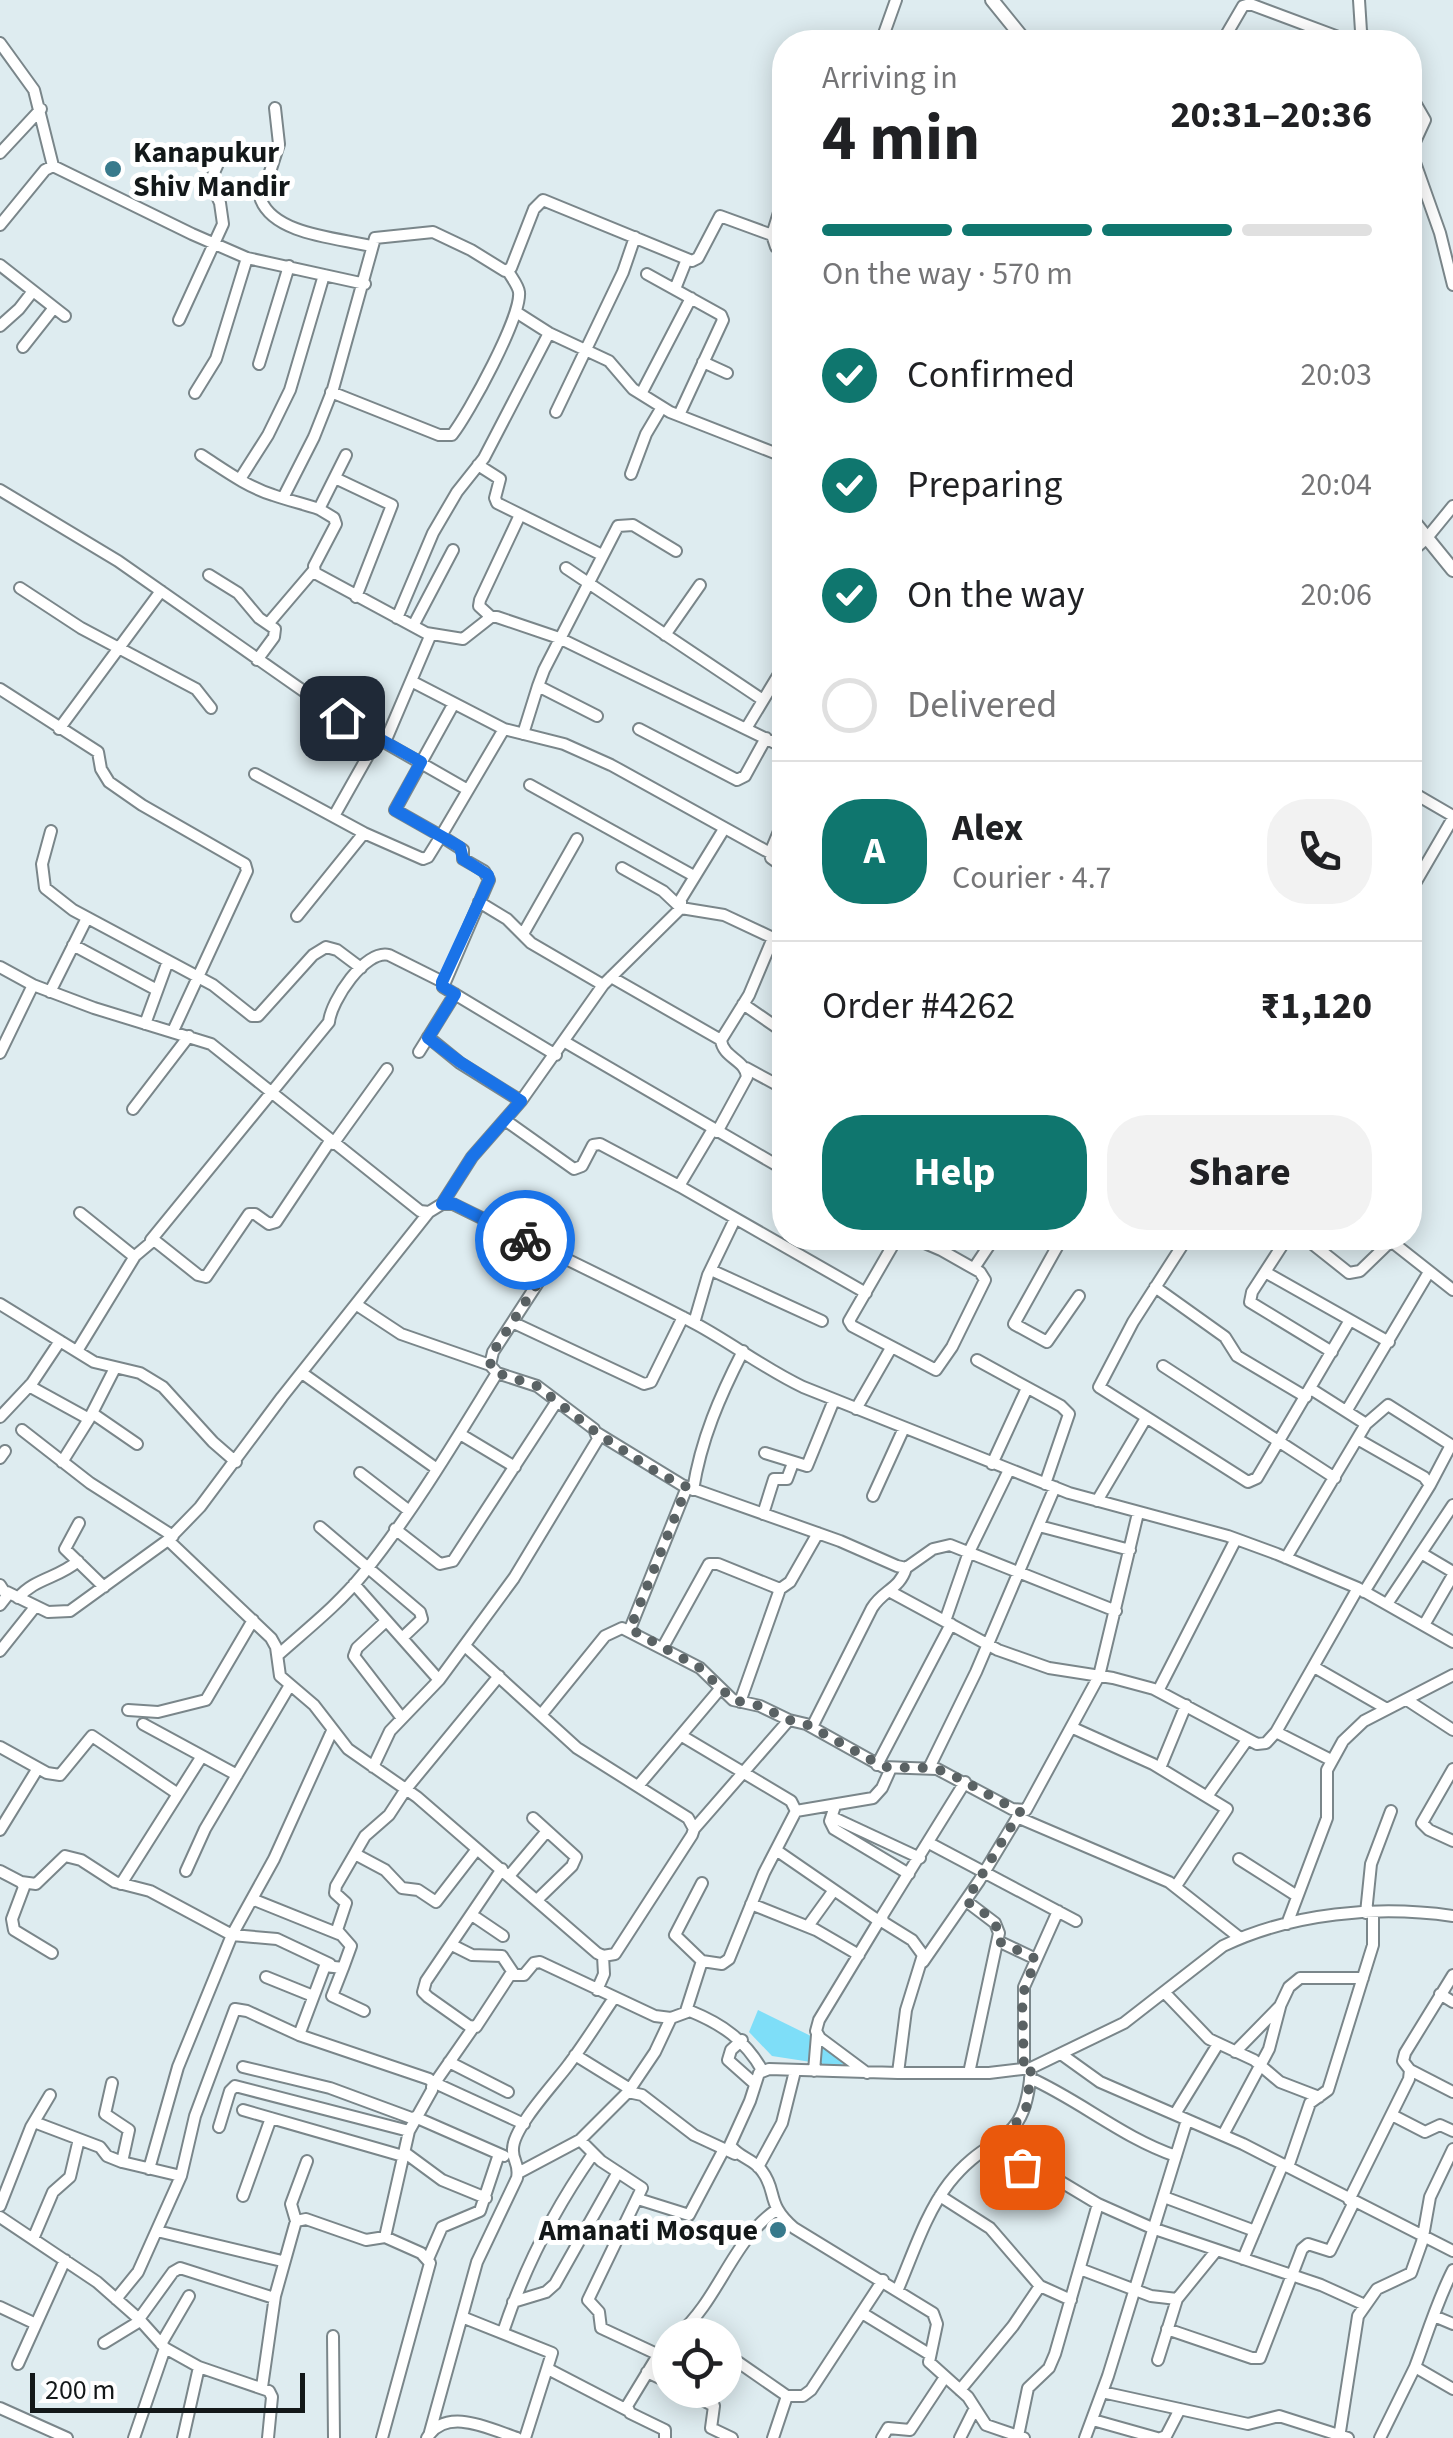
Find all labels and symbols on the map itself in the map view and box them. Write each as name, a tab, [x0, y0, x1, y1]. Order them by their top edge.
place label: Kanapukur Shiv Mandir	[133, 131, 290, 208]
marker: Kanapukur Shiv Mandir	[102, 158, 124, 180]
pin	[300, 676, 385, 761]
courier	[475, 1190, 575, 1290]
pin	[980, 2125, 1065, 2210]
place label: Amanati Mosque	[538, 2209, 758, 2252]
marker: Amanati Mosque	[767, 2219, 789, 2241]
scale bar	[30, 2368, 305, 2412]

